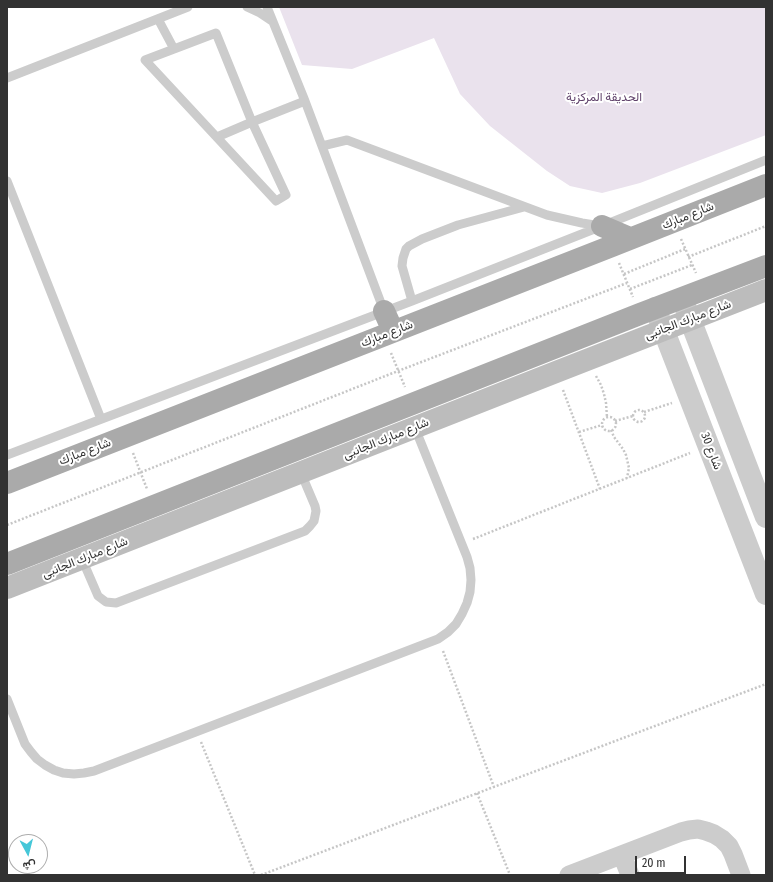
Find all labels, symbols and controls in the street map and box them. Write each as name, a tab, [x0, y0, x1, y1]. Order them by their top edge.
park label: الحديقة المركزية	[566, 91, 642, 105]
street label: شارع مبارك	[660, 199, 716, 233]
street label: شارع مبارك الجانبى	[643, 297, 733, 343]
street label: شارع مبارك	[359, 318, 415, 350]
street label: شارع مبارك الجانبى	[341, 415, 431, 463]
street label: شارع 30	[697, 430, 725, 472]
street label: شارع مبارك	[57, 436, 113, 468]
street label: شارع مبارك الجانبى	[40, 534, 130, 582]
north arrow	[8, 834, 48, 874]
scale bar	[637, 848, 688, 874]
text: 20 m	[642, 856, 666, 870]
text: ش	[22, 858, 37, 873]

